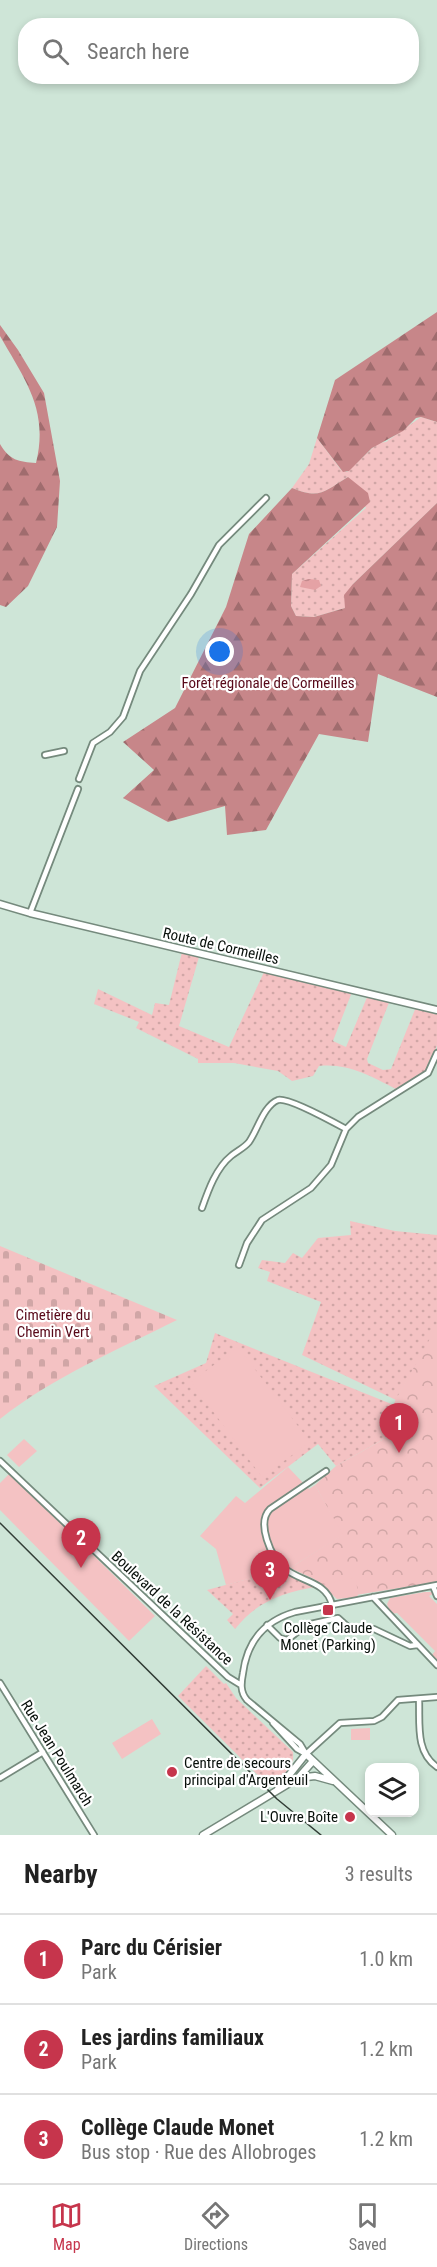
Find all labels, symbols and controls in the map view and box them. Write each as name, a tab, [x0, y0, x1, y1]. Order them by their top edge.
search box	[18, 18, 419, 84]
icon: search	[39, 35, 72, 68]
text: Search here	[87, 39, 189, 64]
your location	[205, 637, 234, 666]
park label: Forêt régionale de Cormeilles	[181, 674, 355, 692]
street label: Route de Cormeilles	[161, 924, 281, 968]
park label: Cimetière du Chemin Vert	[16, 1306, 90, 1341]
pin: 1	[380, 1404, 418, 1453]
pin: 2	[62, 1518, 100, 1568]
street label: Boulevard de la Résistance	[108, 1547, 236, 1669]
pin: 3	[250, 1550, 290, 1600]
marker: Collège Claude Monet (Parking)	[321, 1603, 335, 1617]
place label: Collège Claude Monet (Parking)	[280, 1619, 376, 1654]
street label: Rue Jean Poulmarch	[17, 1697, 97, 1809]
place label: Centre de secours principal d'Argenteuil	[184, 1754, 308, 1789]
map controls	[365, 1763, 419, 1817]
button: layers	[365, 1763, 419, 1817]
marker: Centre de secours principal d'Argenteuil	[165, 1765, 179, 1779]
place label: L'Ouvre Boîte	[260, 1808, 338, 1826]
marker: L'Ouvre Boîte	[343, 1810, 357, 1824]
text: Nearby	[24, 1859, 98, 1889]
text: 3 results	[345, 1862, 413, 1886]
text: Parc du Cérisier	[81, 1935, 222, 1960]
text: 1	[38, 1947, 49, 1971]
text: 1.0 km	[359, 1947, 413, 1971]
text: Park	[81, 1960, 117, 1984]
text: Les jardins familiaux	[81, 2025, 264, 2050]
text: 2	[38, 2037, 49, 2061]
text: 1.2 km	[359, 2037, 413, 2061]
text: Park	[81, 2050, 117, 2074]
text: Collège Claude Monet	[81, 2115, 274, 2140]
text: 3	[38, 2127, 49, 2151]
text: 1.2 km	[359, 2127, 413, 2151]
text: Bus stop · Rue des Allobroges	[81, 2140, 316, 2164]
tab: Map	[50, 2199, 83, 2254]
tab: Directions	[184, 2199, 248, 2254]
tab: Saved	[349, 2199, 387, 2254]

